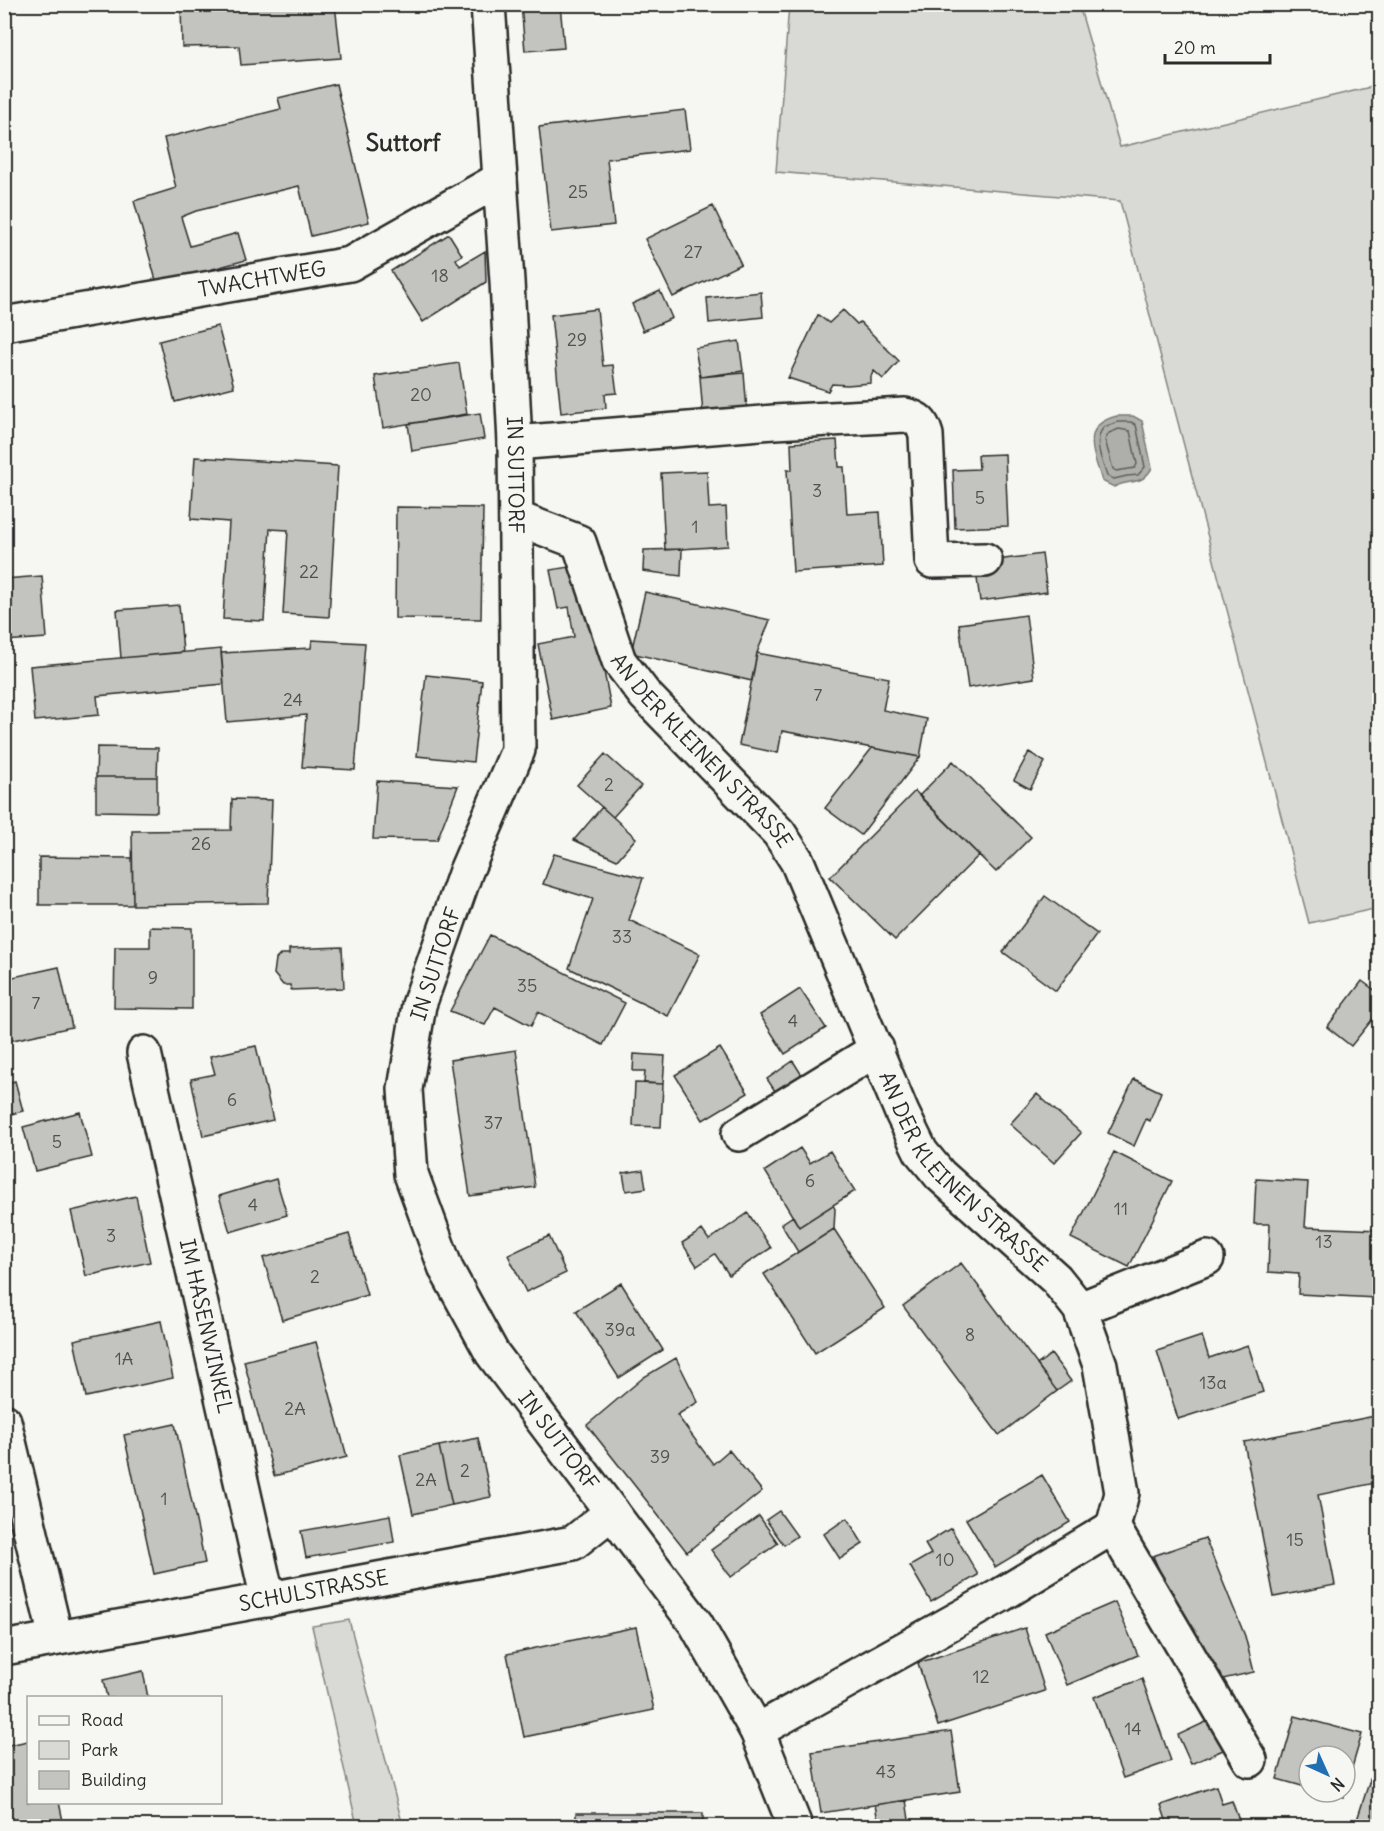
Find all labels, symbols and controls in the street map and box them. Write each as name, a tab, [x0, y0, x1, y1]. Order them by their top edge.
scale bar	[1165, 27, 1270, 65]
text: 20 m	[1174, 36, 1216, 59]
district label: Suttorf	[366, 127, 441, 157]
house number: 25	[568, 180, 588, 203]
house number: 27	[684, 240, 703, 263]
street label: TWACHTWEG	[196, 254, 328, 303]
house number: 18	[431, 264, 449, 287]
house number: 29	[567, 328, 587, 351]
house number: 20	[410, 383, 432, 406]
street label: IN SUTTORF	[501, 416, 530, 534]
house number: 3	[812, 479, 822, 502]
house number: 5	[975, 486, 985, 509]
house number: 1	[691, 515, 699, 538]
house number: 22	[299, 560, 319, 583]
street label: AN DER KLEINEN STRASSE	[605, 648, 799, 853]
house number: 7	[814, 683, 823, 706]
house number: 24	[283, 688, 303, 711]
house number: 2	[604, 773, 614, 796]
house number: 26	[191, 832, 211, 855]
street label: IN SUTTORF	[405, 904, 467, 1024]
house number: 33	[612, 925, 632, 948]
house number: 9	[148, 966, 158, 989]
house number: 35	[517, 974, 537, 997]
house number: 7	[32, 991, 41, 1014]
house number: 4	[788, 1009, 798, 1032]
street label: AN DER KLEINEN STRASSE	[873, 1067, 1053, 1278]
house number: 6	[227, 1088, 237, 1111]
house number: 37	[483, 1111, 503, 1134]
house number: 5	[52, 1130, 62, 1153]
house number: 6	[805, 1169, 815, 1192]
house number: 4	[248, 1193, 258, 1216]
house number: 11	[1114, 1197, 1128, 1220]
house number: 3	[106, 1224, 116, 1247]
house number: 13	[1315, 1230, 1333, 1253]
street label: IM HASENWINKEL	[174, 1236, 239, 1416]
house number: 2	[310, 1265, 320, 1288]
house number: 39a	[605, 1318, 635, 1341]
house number: 8	[965, 1323, 975, 1346]
house number: 1A	[115, 1347, 133, 1370]
house number: 13a	[1199, 1371, 1227, 1394]
street label: IN SUTTORF	[512, 1386, 605, 1496]
house number: 2A	[284, 1397, 306, 1420]
house number: 39	[650, 1445, 670, 1468]
house number: 2	[460, 1459, 470, 1482]
house number: 2A	[415, 1468, 437, 1491]
house number: 1	[160, 1487, 168, 1510]
house number: 15	[1286, 1528, 1304, 1551]
house number: 10	[936, 1548, 955, 1571]
street label: SCHULSTRASSE	[237, 1563, 391, 1617]
house number: 12	[972, 1665, 990, 1688]
legend	[27, 1696, 222, 1804]
text: Road	[81, 1708, 124, 1731]
house number: 14	[1124, 1717, 1142, 1740]
text: Park	[81, 1738, 118, 1761]
north arrow	[1297, 1744, 1357, 1804]
house number: 43	[876, 1760, 896, 1783]
text: Building	[81, 1768, 146, 1791]
text: N	[1327, 1774, 1349, 1796]

